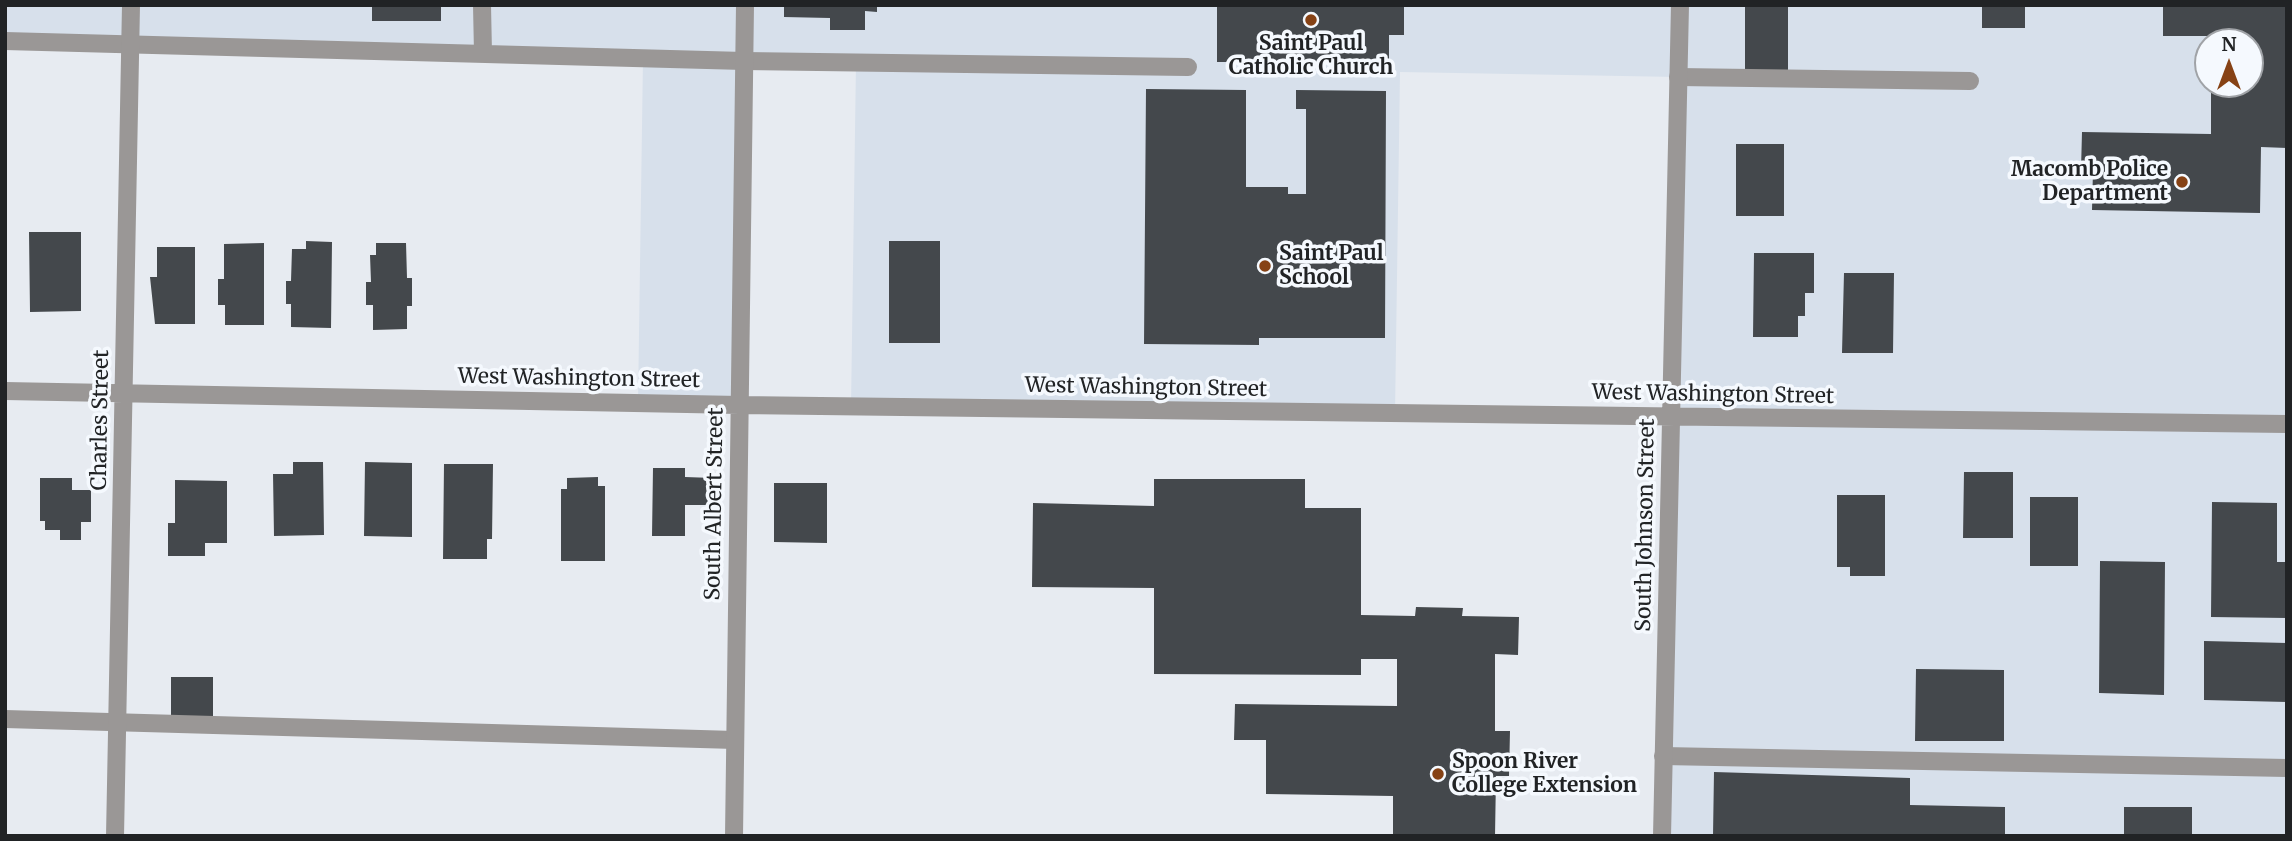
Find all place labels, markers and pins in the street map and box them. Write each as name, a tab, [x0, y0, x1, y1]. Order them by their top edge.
marker: Saint Paul Catholic Church	[1303, 12, 1319, 28]
place label: Saint Paul Catholic Church	[1229, 31, 1393, 81]
place label: Macomb Police Department	[2011, 157, 2168, 207]
marker: Macomb Police Department	[2174, 174, 2190, 190]
place label: Saint Paul School	[1279, 241, 1384, 291]
marker: Saint Paul School	[1257, 258, 1273, 274]
place label: Spoon River College Extension	[1452, 749, 1637, 799]
marker: Spoon River College Extension	[1430, 766, 1446, 782]

